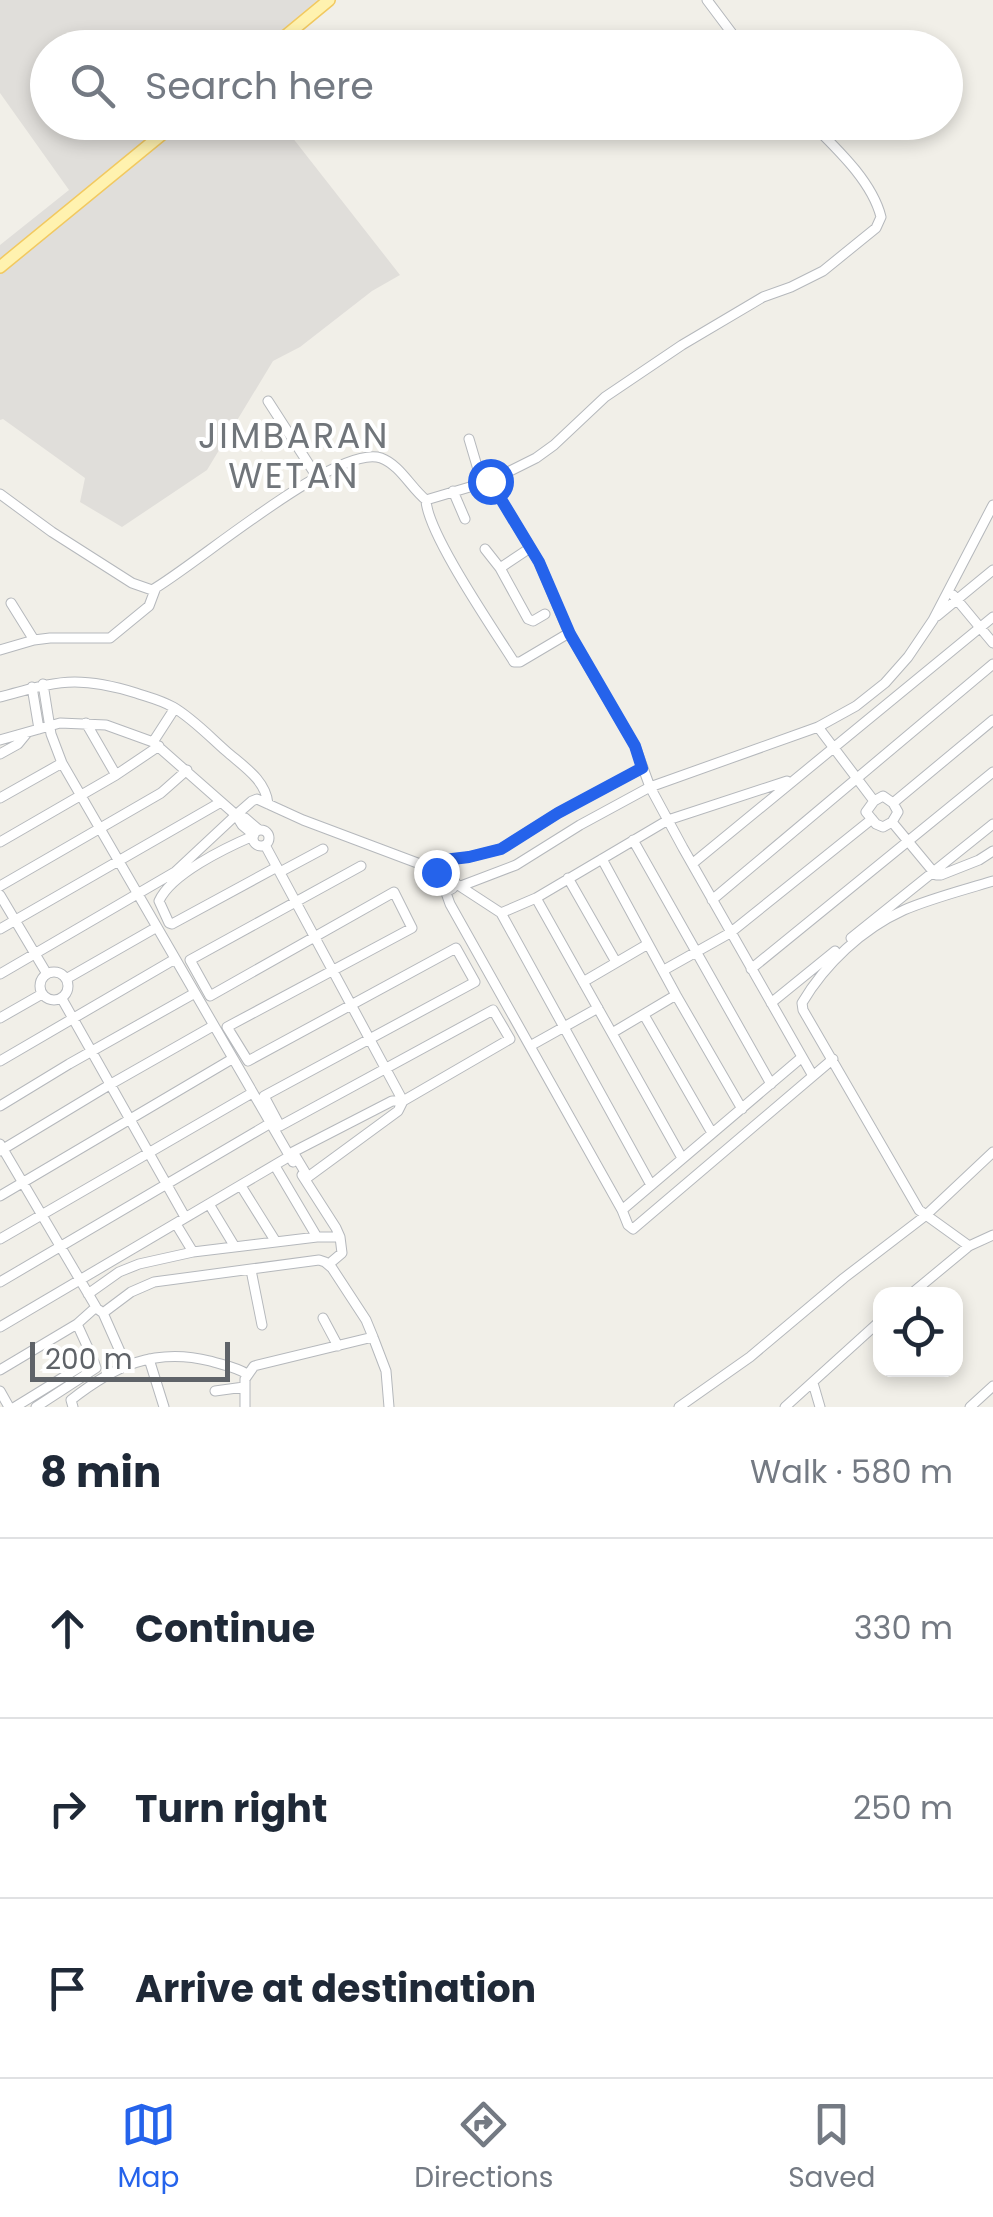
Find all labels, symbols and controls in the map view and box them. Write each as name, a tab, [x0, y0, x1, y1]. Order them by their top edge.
search box	[30, 30, 963, 140]
icon: search	[65, 58, 120, 113]
text: Search here	[145, 59, 374, 112]
district label: JIMBARAN WETAN	[198, 411, 390, 500]
route start	[468, 459, 514, 505]
route end	[414, 850, 460, 896]
map controls	[873, 1287, 963, 1377]
button: locate	[873, 1287, 963, 1377]
scale bar	[30, 1337, 230, 1382]
text: 200 m	[45, 1340, 133, 1379]
text: 8 min	[40, 1443, 161, 1502]
text: Walk · 580 m	[750, 1449, 953, 1494]
icon: ahead	[40, 1601, 95, 1656]
text: Continue	[135, 1602, 315, 1655]
text: 330 m	[854, 1605, 953, 1650]
icon: right	[40, 1781, 95, 1836]
text: Turn right	[135, 1782, 327, 1835]
text: 250 m	[853, 1785, 953, 1830]
icon: arrive	[40, 1961, 95, 2016]
text: Arrive at destination	[135, 1962, 536, 2015]
tab: Map	[117, 2097, 179, 2199]
tab: Directions	[414, 2097, 553, 2199]
tab: Saved	[788, 2097, 876, 2199]

